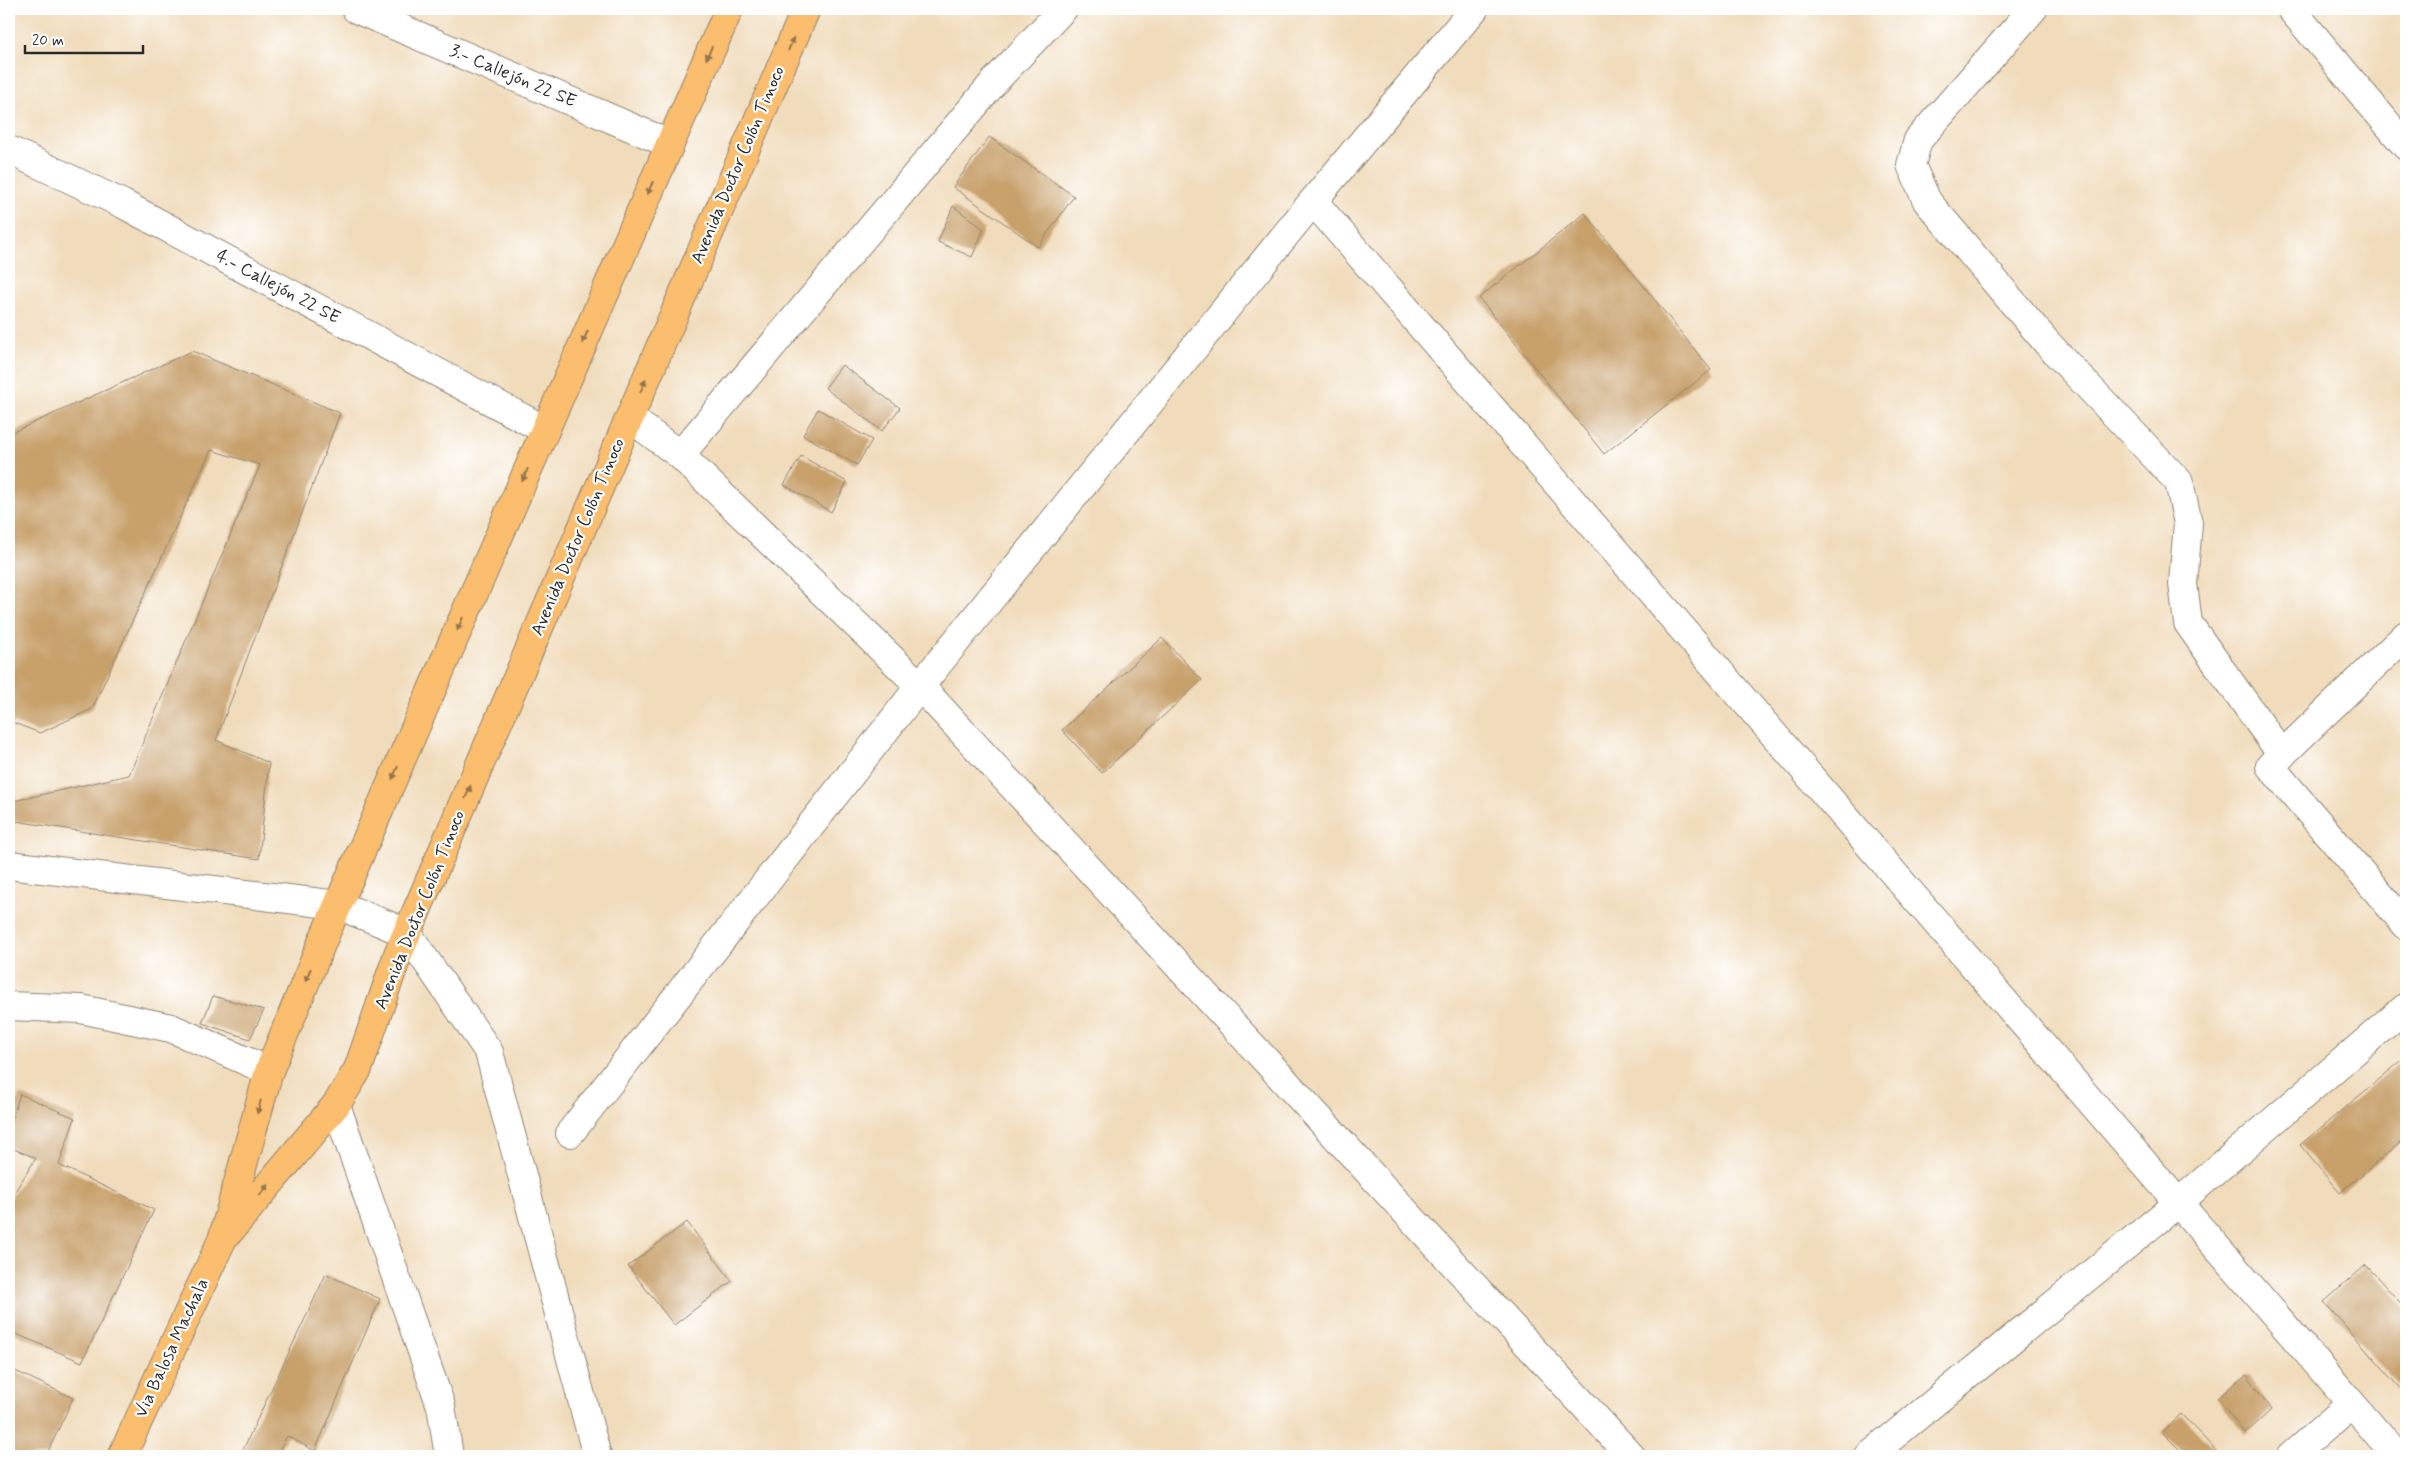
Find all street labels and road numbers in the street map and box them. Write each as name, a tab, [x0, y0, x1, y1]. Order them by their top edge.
street label: 3.- Callejón 22 SE	[446, 39, 580, 113]
street label: Avenida Doctor Colón Tinoco	[685, 62, 791, 268]
street label: 4.- Callejón 22 SE	[212, 244, 344, 330]
street label: Avenida Doctor Colón Tinoco	[525, 434, 631, 640]
street label: Avenida Doctor Colón Tinoco	[369, 807, 471, 1013]
street label: Via Balosa Machala	[129, 1274, 215, 1422]

